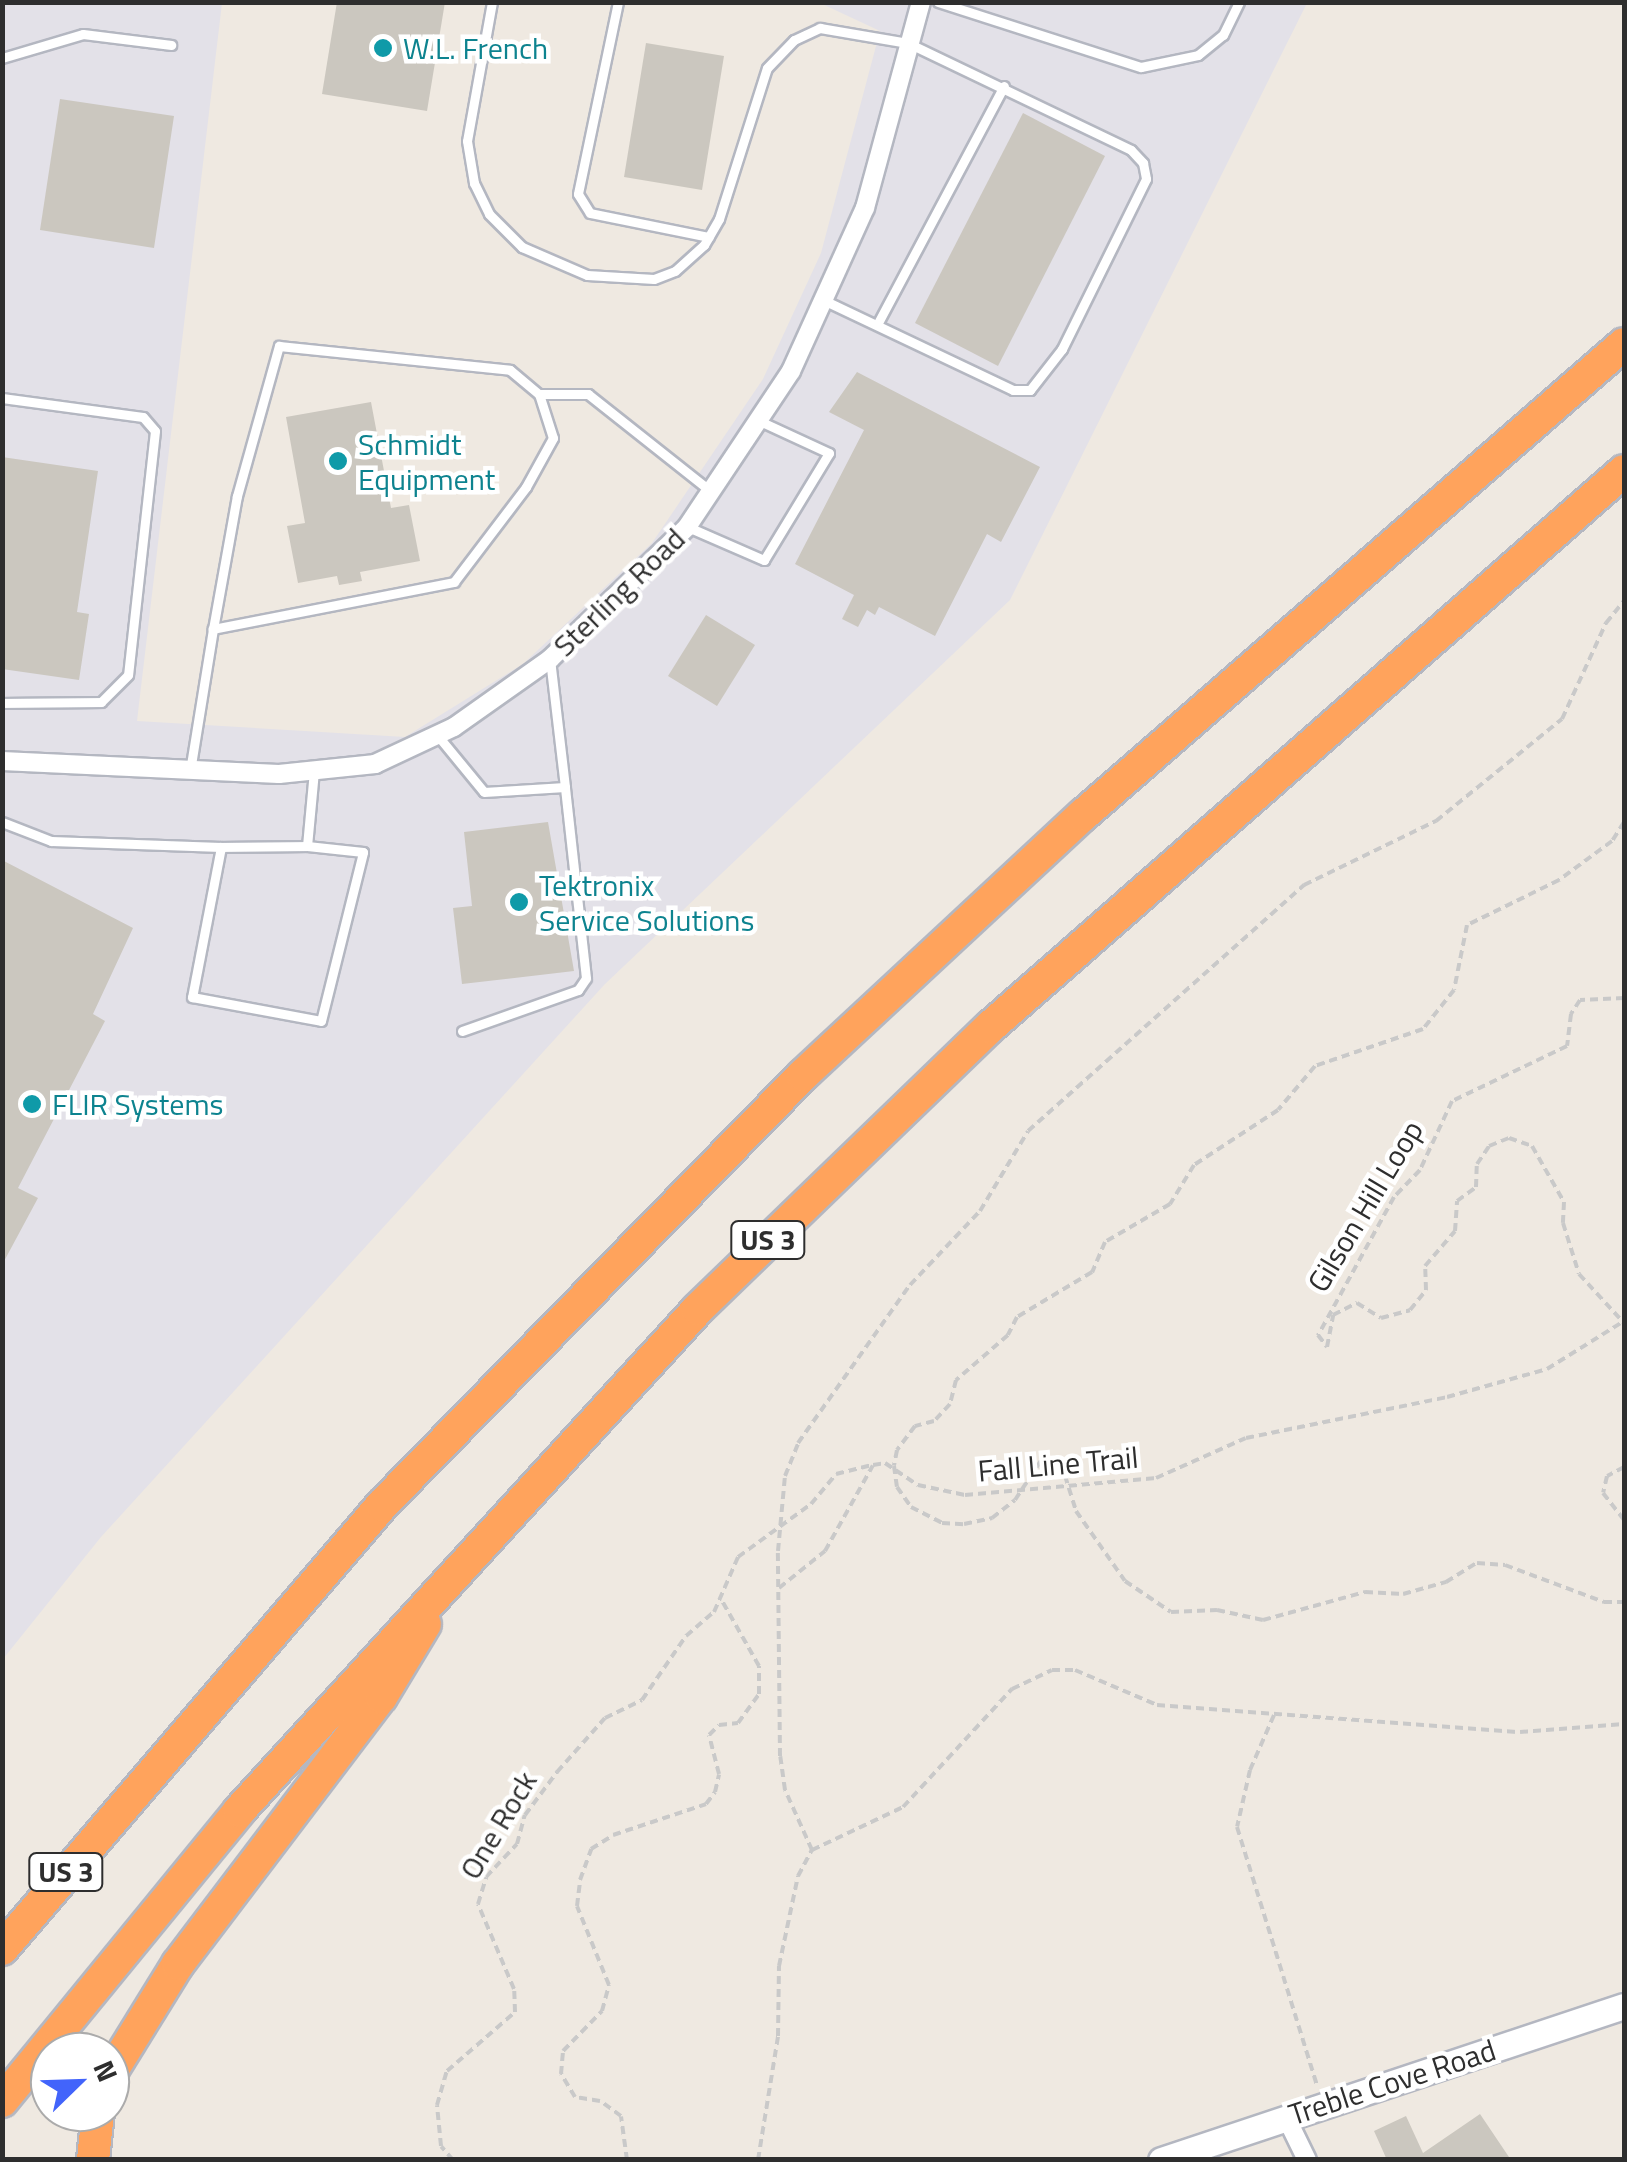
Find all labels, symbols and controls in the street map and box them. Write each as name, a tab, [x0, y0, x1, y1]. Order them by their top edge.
place label: W.L. French	[403, 30, 548, 66]
marker: W.L. French	[372, 37, 394, 59]
place label: Schmidt Equipment	[358, 426, 495, 496]
marker: Schmidt Equipment	[327, 450, 349, 472]
street label: Sterling Road	[546, 520, 692, 664]
place label: Tektronix Service Solutions	[539, 867, 754, 938]
marker: Tektronix Service Solutions	[508, 891, 530, 913]
place label: FLIR Systems	[52, 1086, 224, 1122]
marker: FLIR Systems	[21, 1093, 43, 1115]
street label: Gilson Hill Loop	[1300, 1114, 1430, 1298]
road number: US 3	[728, 1217, 808, 1263]
street label: Fall Line Trail	[976, 1439, 1140, 1489]
street label: One Rock	[452, 1765, 544, 1885]
road number: US 3	[26, 1849, 106, 1895]
north arrow	[30, 2032, 130, 2132]
street label: Treble Cove Road	[1284, 2032, 1500, 2132]
text: N	[83, 2054, 130, 2088]

